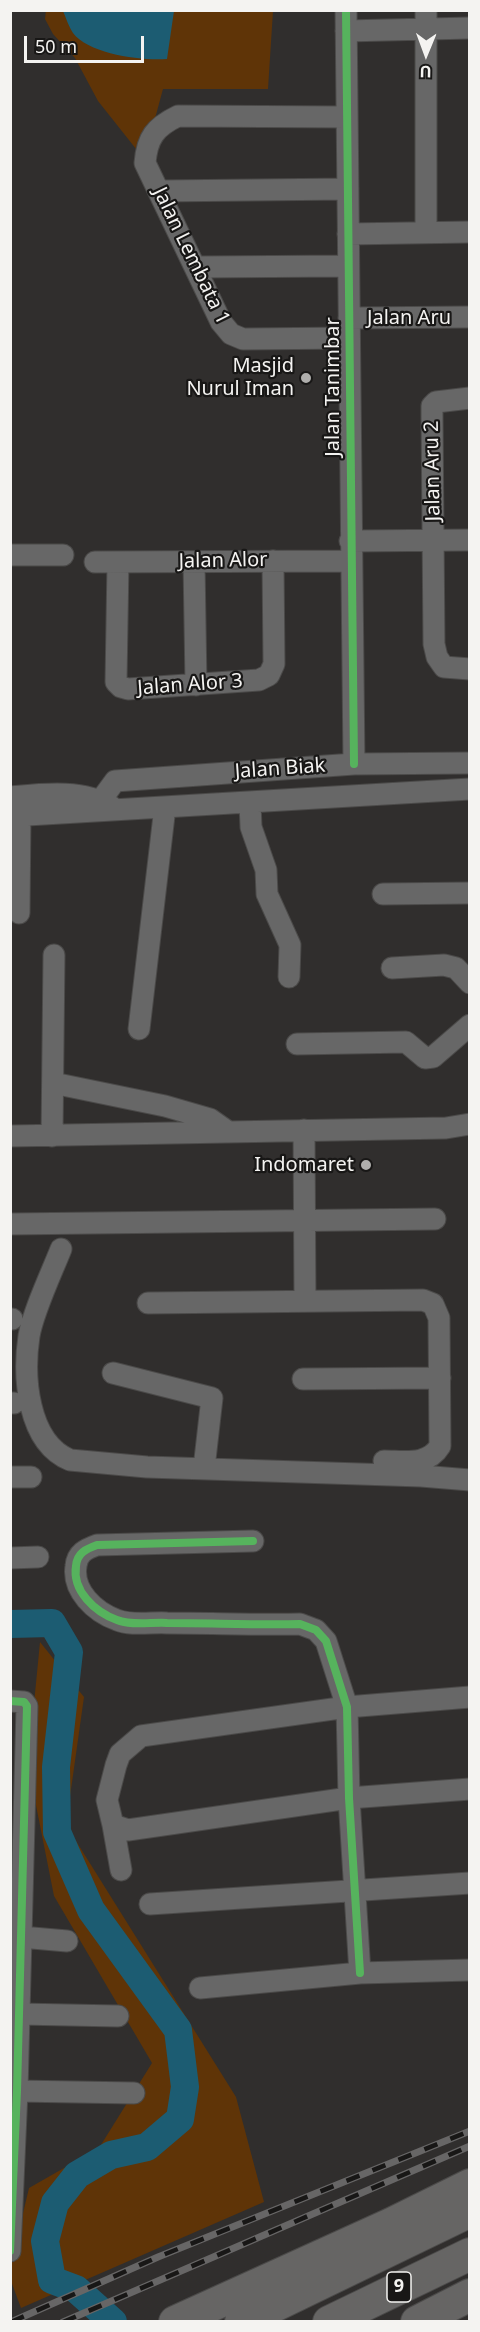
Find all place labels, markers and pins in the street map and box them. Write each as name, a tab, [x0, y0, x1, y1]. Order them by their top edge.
place label: Masjid Nurul Iman	[186, 354, 294, 401]
marker: Masjid Nurul Iman	[299, 371, 313, 385]
place label: Indomaret	[254, 1153, 354, 1177]
marker: Indomaret	[359, 1158, 373, 1172]

